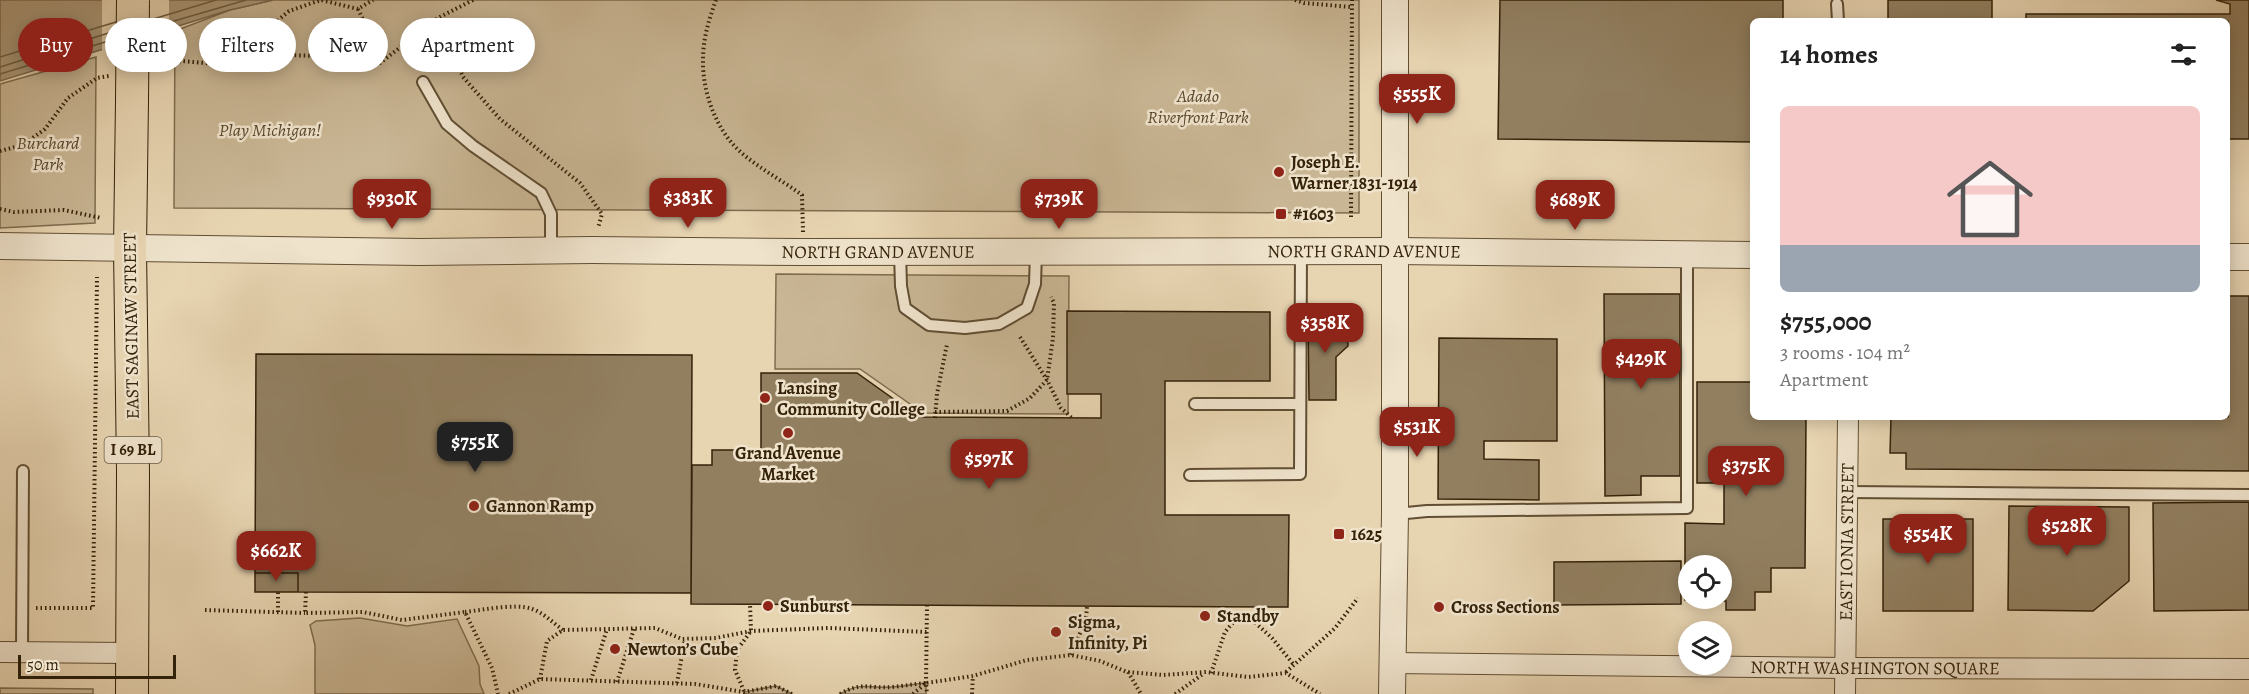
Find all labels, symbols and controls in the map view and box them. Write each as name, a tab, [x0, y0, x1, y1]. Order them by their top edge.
chip: Buy	[18, 18, 93, 72]
chip: Rent	[105, 18, 187, 72]
chip: Filters	[199, 18, 296, 72]
chip: New	[308, 18, 388, 72]
chip: Apartment	[400, 18, 535, 72]
text: 14 homes	[1780, 37, 1878, 72]
icon: filters	[2167, 38, 2200, 71]
pin: $555K	[1375, 74, 1459, 125]
text: $555K	[1393, 80, 1441, 107]
park label: Adado Riverfront Park	[1147, 84, 1249, 129]
park label: Play Michigan!	[219, 118, 321, 142]
park label: Burchard Park	[17, 131, 80, 176]
icon: home	[1936, 145, 2044, 253]
place label: Joseph E. Warner 1831-1914	[1290, 150, 1418, 195]
marker: Joseph E. Warner 1831-1914	[1272, 165, 1286, 179]
pin: $383K	[646, 178, 730, 229]
pin: $930K	[350, 179, 434, 230]
pin: $739K	[1017, 179, 1101, 230]
pin: $689K	[1533, 180, 1617, 231]
text: $383K	[663, 184, 713, 211]
text: $930K	[367, 185, 417, 212]
text: $739K	[1035, 185, 1083, 212]
text: $689K	[1550, 186, 1600, 213]
place label: #1603	[1293, 202, 1334, 226]
marker: #1603	[1274, 207, 1288, 221]
street label: EAST SAGINAW STREET	[117, 232, 145, 420]
street label: NORTH GRAND AVENUE	[1267, 239, 1461, 264]
street label: NORTH GRAND AVENUE	[781, 240, 975, 264]
pin: $358K	[1283, 303, 1367, 354]
text: $755,000	[1780, 304, 1872, 339]
text: $358K	[1300, 309, 1350, 336]
pin: $429K	[1599, 339, 1683, 390]
text: 3 rooms · 104 m²	[1780, 339, 1910, 366]
text: $429K	[1616, 345, 1666, 372]
text: Apartment	[1780, 366, 1869, 393]
place label: Lansing Community College	[777, 376, 925, 421]
marker: Lansing Community College	[758, 391, 772, 405]
pin: $531K	[1375, 407, 1459, 458]
text: $531K	[1394, 413, 1440, 440]
pin: $755K	[433, 422, 517, 473]
marker: Grand Avenue Market	[781, 426, 795, 440]
text: $755K	[451, 428, 499, 455]
road number: I 69 BL	[104, 437, 162, 463]
pin: $597K	[947, 439, 1031, 490]
place label: Grand Avenue Market	[735, 441, 841, 486]
text: $597K	[965, 445, 1013, 472]
pin: $375K	[1704, 446, 1788, 497]
text: $375K	[1722, 452, 1770, 479]
street label: EAST IONIA STREET	[1834, 463, 1860, 621]
place label: Gannon Ramp	[486, 494, 594, 518]
marker: Gannon Ramp	[467, 499, 481, 513]
pin: $528K	[2025, 506, 2109, 557]
text: $528K	[2042, 512, 2092, 539]
pin: $554K	[1886, 514, 1970, 565]
text: $554K	[1904, 520, 1952, 547]
place label: 1625	[1351, 522, 1383, 546]
marker: 1625	[1332, 527, 1346, 541]
pin: $662K	[234, 531, 318, 582]
text: $662K	[251, 537, 301, 564]
map controls	[1678, 555, 1732, 675]
button: locate	[1678, 555, 1732, 609]
place label: Sunburst	[780, 594, 849, 618]
place label: Cross Sections	[1451, 595, 1560, 619]
marker: Sunburst	[761, 599, 775, 613]
marker: Cross Sections	[1432, 600, 1446, 614]
place label: Standby	[1217, 604, 1279, 628]
marker: Standby	[1198, 609, 1212, 623]
place label: Sigma, Infinity, Pi	[1068, 610, 1148, 655]
button: layers	[1678, 621, 1732, 675]
marker: Sigma, Infinity, Pi	[1049, 625, 1063, 639]
place label: Newton’s Cube	[627, 637, 738, 661]
marker: Newton’s Cube	[608, 642, 622, 656]
scale bar	[18, 652, 176, 680]
text: 50 m	[27, 654, 59, 676]
street label: NORTH WASHINGTON SQUARE	[1750, 655, 2000, 680]

